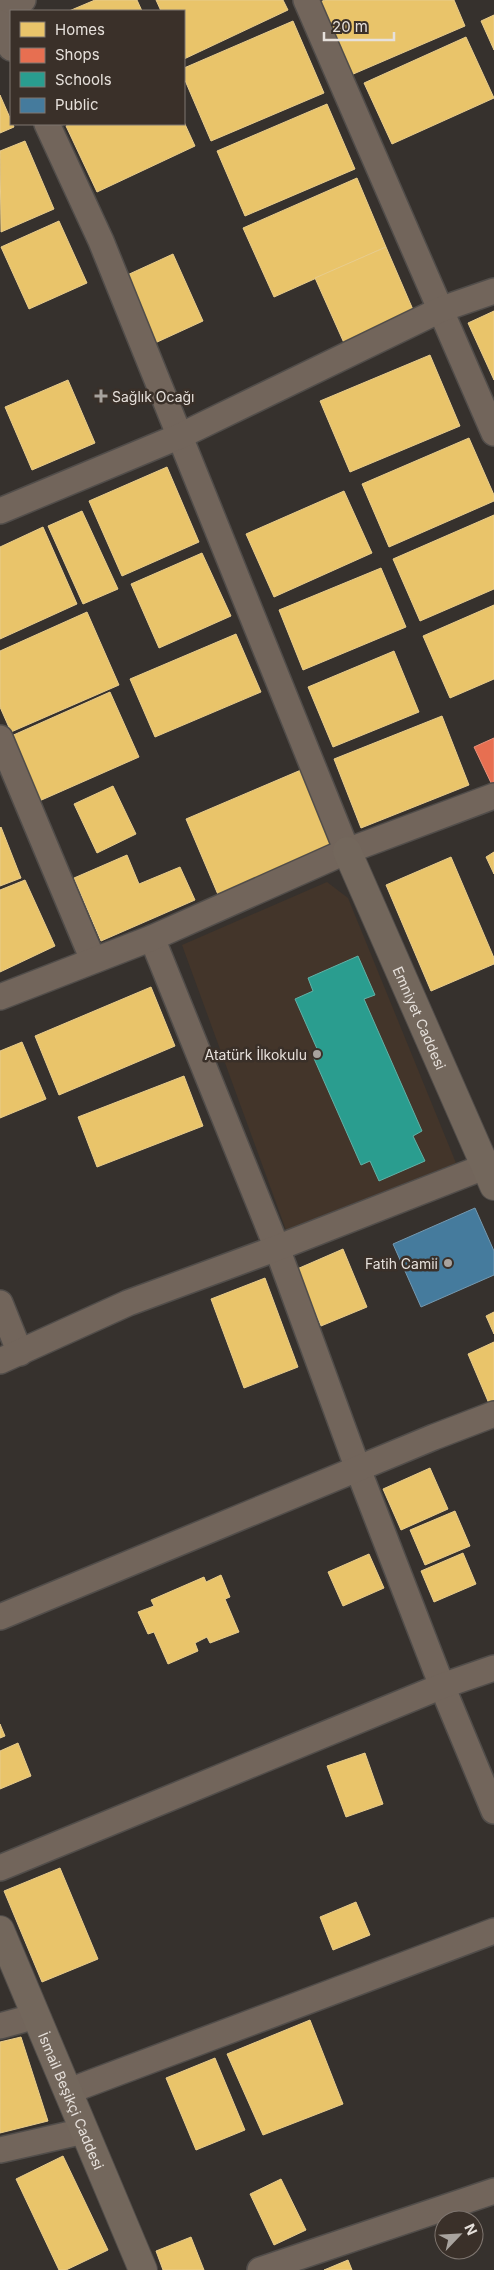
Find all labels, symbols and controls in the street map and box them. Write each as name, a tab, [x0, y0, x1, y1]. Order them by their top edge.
legend	[10, 10, 185, 125]
scale bar	[324, 10, 394, 42]
text: 20 m	[332, 17, 368, 36]
text: Homes	[55, 20, 105, 39]
text: Shops	[55, 45, 100, 64]
text: Schools	[55, 70, 112, 89]
text: Public	[55, 95, 98, 114]
place label: Sağlık Ocağı	[112, 388, 195, 405]
marker: Sağlık Ocağı	[94, 389, 108, 403]
street label: Emniyet Caddesi	[390, 963, 450, 1072]
place label: Atatürk İlkokulu	[205, 1046, 307, 1063]
marker: Atatürk İlkokulu	[311, 1048, 323, 1060]
place label: Fatih Camii	[365, 1255, 438, 1272]
marker: Fatih Camii	[442, 1257, 454, 1269]
street label: İsmail Beşikçi Caddesi	[35, 2029, 108, 2172]
north arrow	[434, 2210, 484, 2260]
text: N	[461, 2221, 481, 2238]

